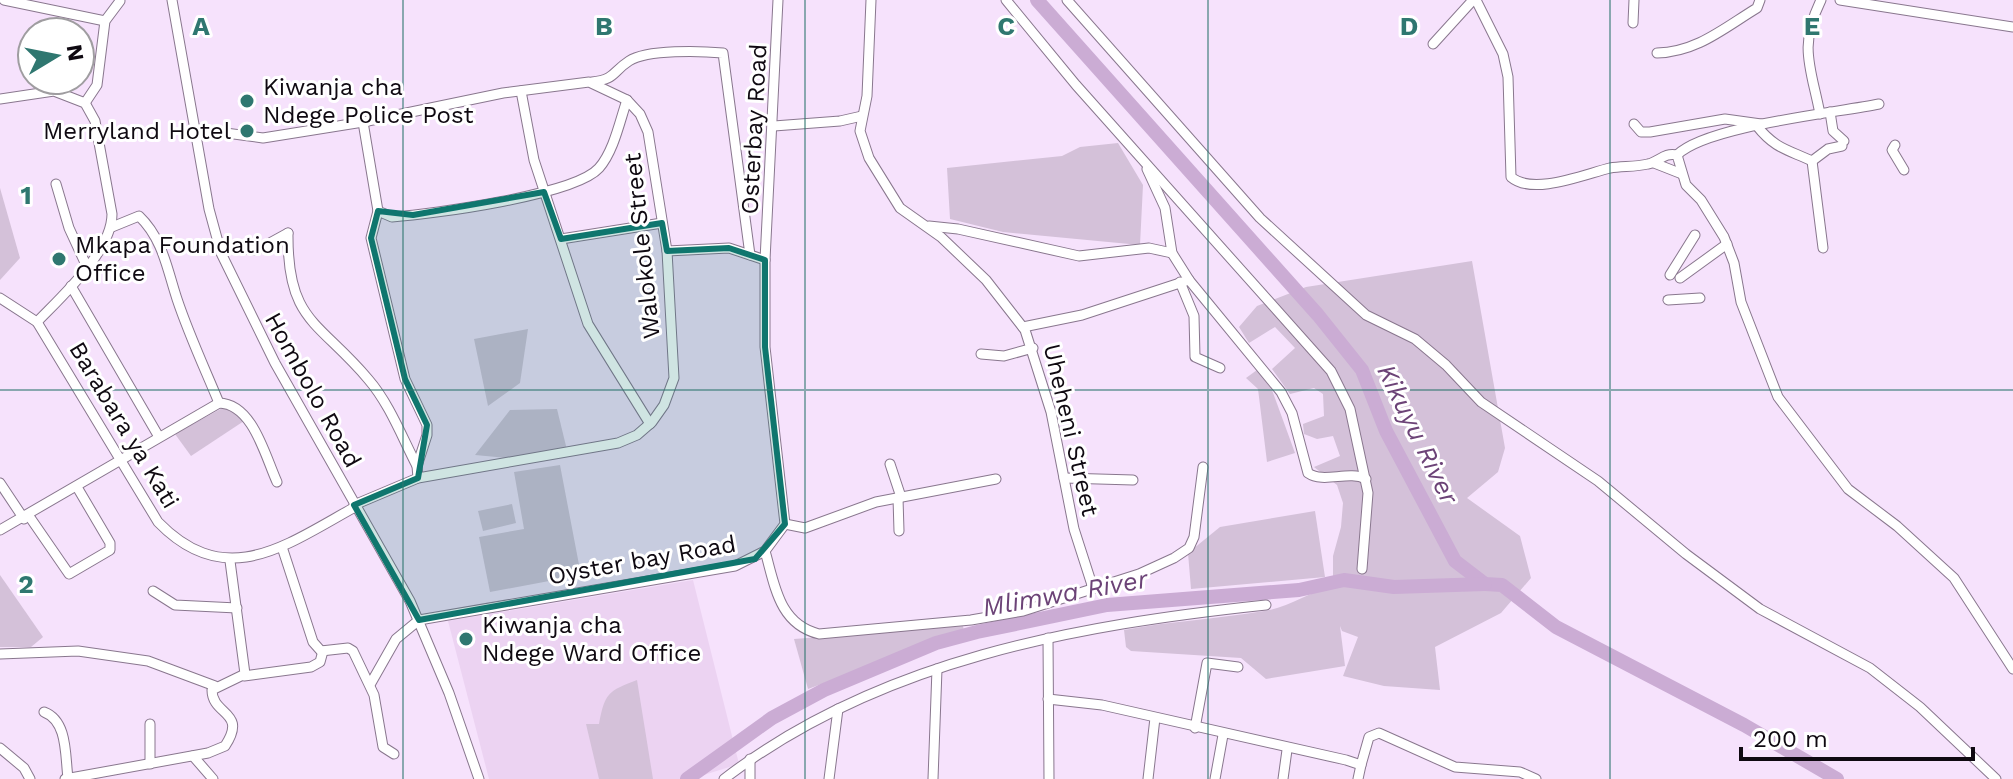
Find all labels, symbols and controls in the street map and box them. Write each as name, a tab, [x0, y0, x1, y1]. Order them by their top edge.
text: A	[192, 11, 210, 41]
text: B	[595, 11, 613, 41]
text: C	[997, 11, 1015, 41]
text: D	[1400, 11, 1418, 41]
text: E	[1804, 11, 1820, 41]
north arrow	[16, 16, 96, 96]
text: N	[61, 42, 89, 63]
street label: Osterbay Road	[736, 43, 772, 215]
place label: Kiwanja cha Ndege Police Post	[263, 73, 474, 129]
marker: Kiwanja cha Ndege Police Post	[238, 92, 256, 110]
place label: Merryland Hotel	[43, 117, 232, 145]
marker: Merryland Hotel	[238, 122, 256, 140]
street label: Walokole Street	[618, 152, 666, 340]
text: 1	[20, 180, 32, 210]
place label: Mkapa Foundation Office	[75, 231, 290, 287]
marker: Mkapa Foundation Office	[50, 250, 68, 268]
street label: Hombolo Road	[259, 308, 367, 472]
street label: Barabara ya Kati	[63, 337, 185, 513]
street label: Uheheni Street	[1038, 341, 1104, 519]
water label: Kikuyu River	[1371, 359, 1465, 510]
street label: Oyster bay Road	[546, 530, 738, 590]
water label: Mlimwa River	[980, 564, 1151, 622]
text: 2	[18, 569, 34, 599]
place label: Kiwanja cha Ndege Ward Office	[482, 611, 701, 667]
marker: Kiwanja cha Ndege Ward Office	[457, 630, 475, 648]
scale bar	[1741, 711, 1973, 761]
text: 200 m	[1753, 725, 1828, 753]

